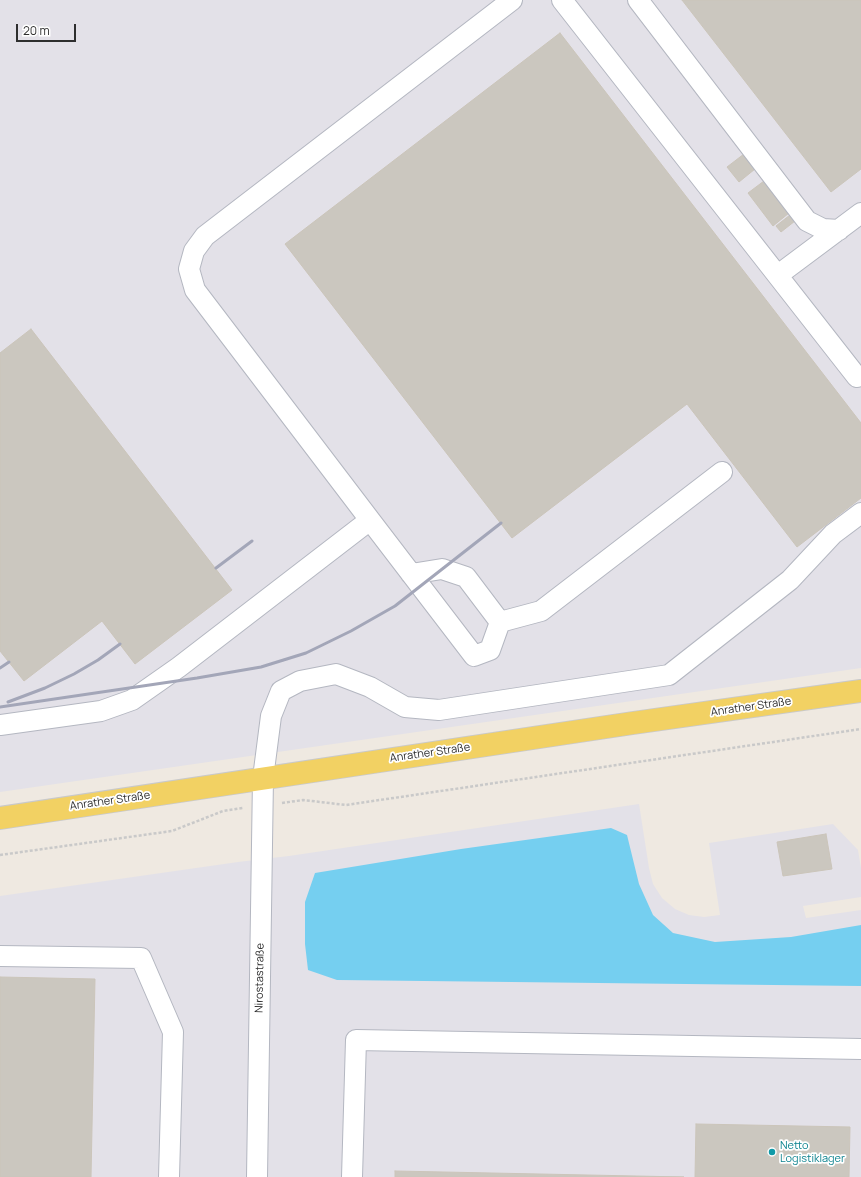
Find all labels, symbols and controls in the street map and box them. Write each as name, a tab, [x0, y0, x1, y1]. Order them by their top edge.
scale bar	[18, 16, 78, 42]
text: 20 m	[23, 22, 50, 39]
street label: Anrather Straße	[710, 695, 792, 719]
street label: Anrather Straße	[389, 741, 471, 765]
street label: Anrather Straße	[69, 789, 151, 813]
street label: Nirostastraße	[253, 943, 267, 1013]
place label: Netto Logistiklager	[780, 1139, 845, 1165]
marker: Netto Logistiklager	[767, 1147, 777, 1157]

